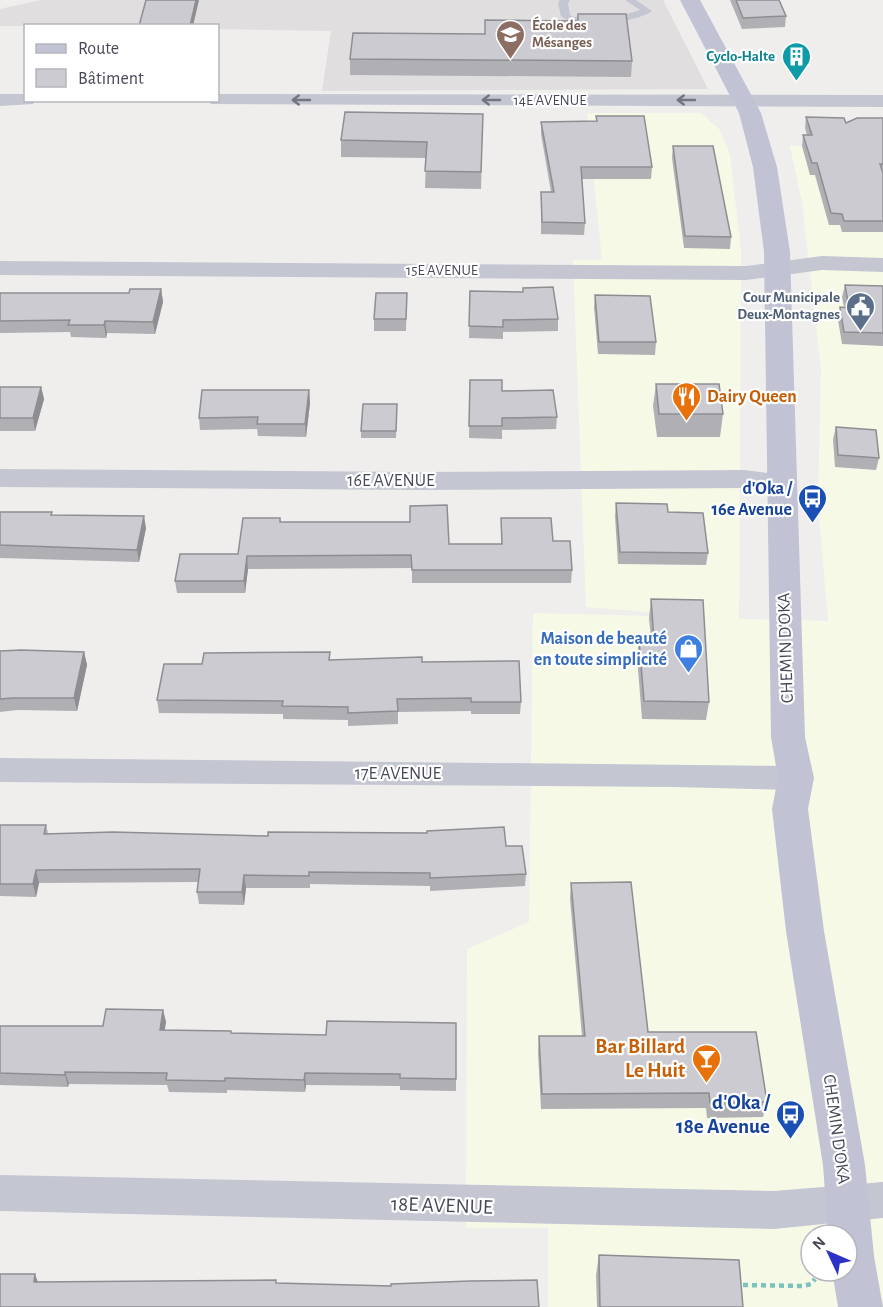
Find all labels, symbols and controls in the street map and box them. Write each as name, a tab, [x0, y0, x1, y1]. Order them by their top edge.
place label: École des Mésanges	[532, 16, 592, 50]
school or university icon: École des Mésanges	[495, 18, 527, 60]
legend	[24, 24, 219, 102]
text: Route	[78, 40, 119, 58]
building icon: Cyclo-Halte	[780, 40, 812, 82]
place label: Cyclo-Halte	[706, 49, 775, 64]
text: Bâtiment	[78, 70, 144, 88]
street label: 14E AVENUE	[514, 93, 586, 108]
one-way arrow	[292, 94, 312, 106]
one-way arrow	[481, 94, 501, 106]
one-way arrow	[676, 94, 696, 106]
street label: 15E AVENUE	[406, 263, 478, 278]
place label: Cour Municipale Deux-Montagnes	[737, 290, 840, 322]
public building icon: Cour Municipale Deux-Montagnes	[845, 290, 877, 332]
restaurant icon: Dairy Queen	[670, 380, 702, 422]
place label: Dairy Queen	[707, 388, 797, 406]
street label: 16E AVENUE	[347, 472, 435, 490]
place label: d'Oka / 16e Avenue	[712, 480, 793, 519]
bus stop icon: d'Oka / 16e Avenue	[797, 482, 829, 524]
street label: CHEMIN D'OKA	[775, 592, 797, 703]
place label: Maison de beauté en toute simplicité	[534, 630, 667, 669]
shop icon: Maison de beauté en toute simplicité	[672, 632, 704, 674]
street label: 17E AVENUE	[355, 765, 442, 783]
place label: Bar Billard Le Huit	[595, 1036, 685, 1081]
bar icon: Bar Billard Le Huit	[690, 1042, 722, 1084]
street label: CHEMIN D'OKA	[819, 1073, 853, 1186]
place label: d'Oka / 18e Avenue	[676, 1092, 771, 1137]
bus stop icon: d'Oka / 18e Avenue	[775, 1098, 807, 1140]
street label: 18E AVENUE	[391, 1193, 493, 1218]
north arrow	[799, 1223, 859, 1283]
text: N	[809, 1234, 829, 1253]

